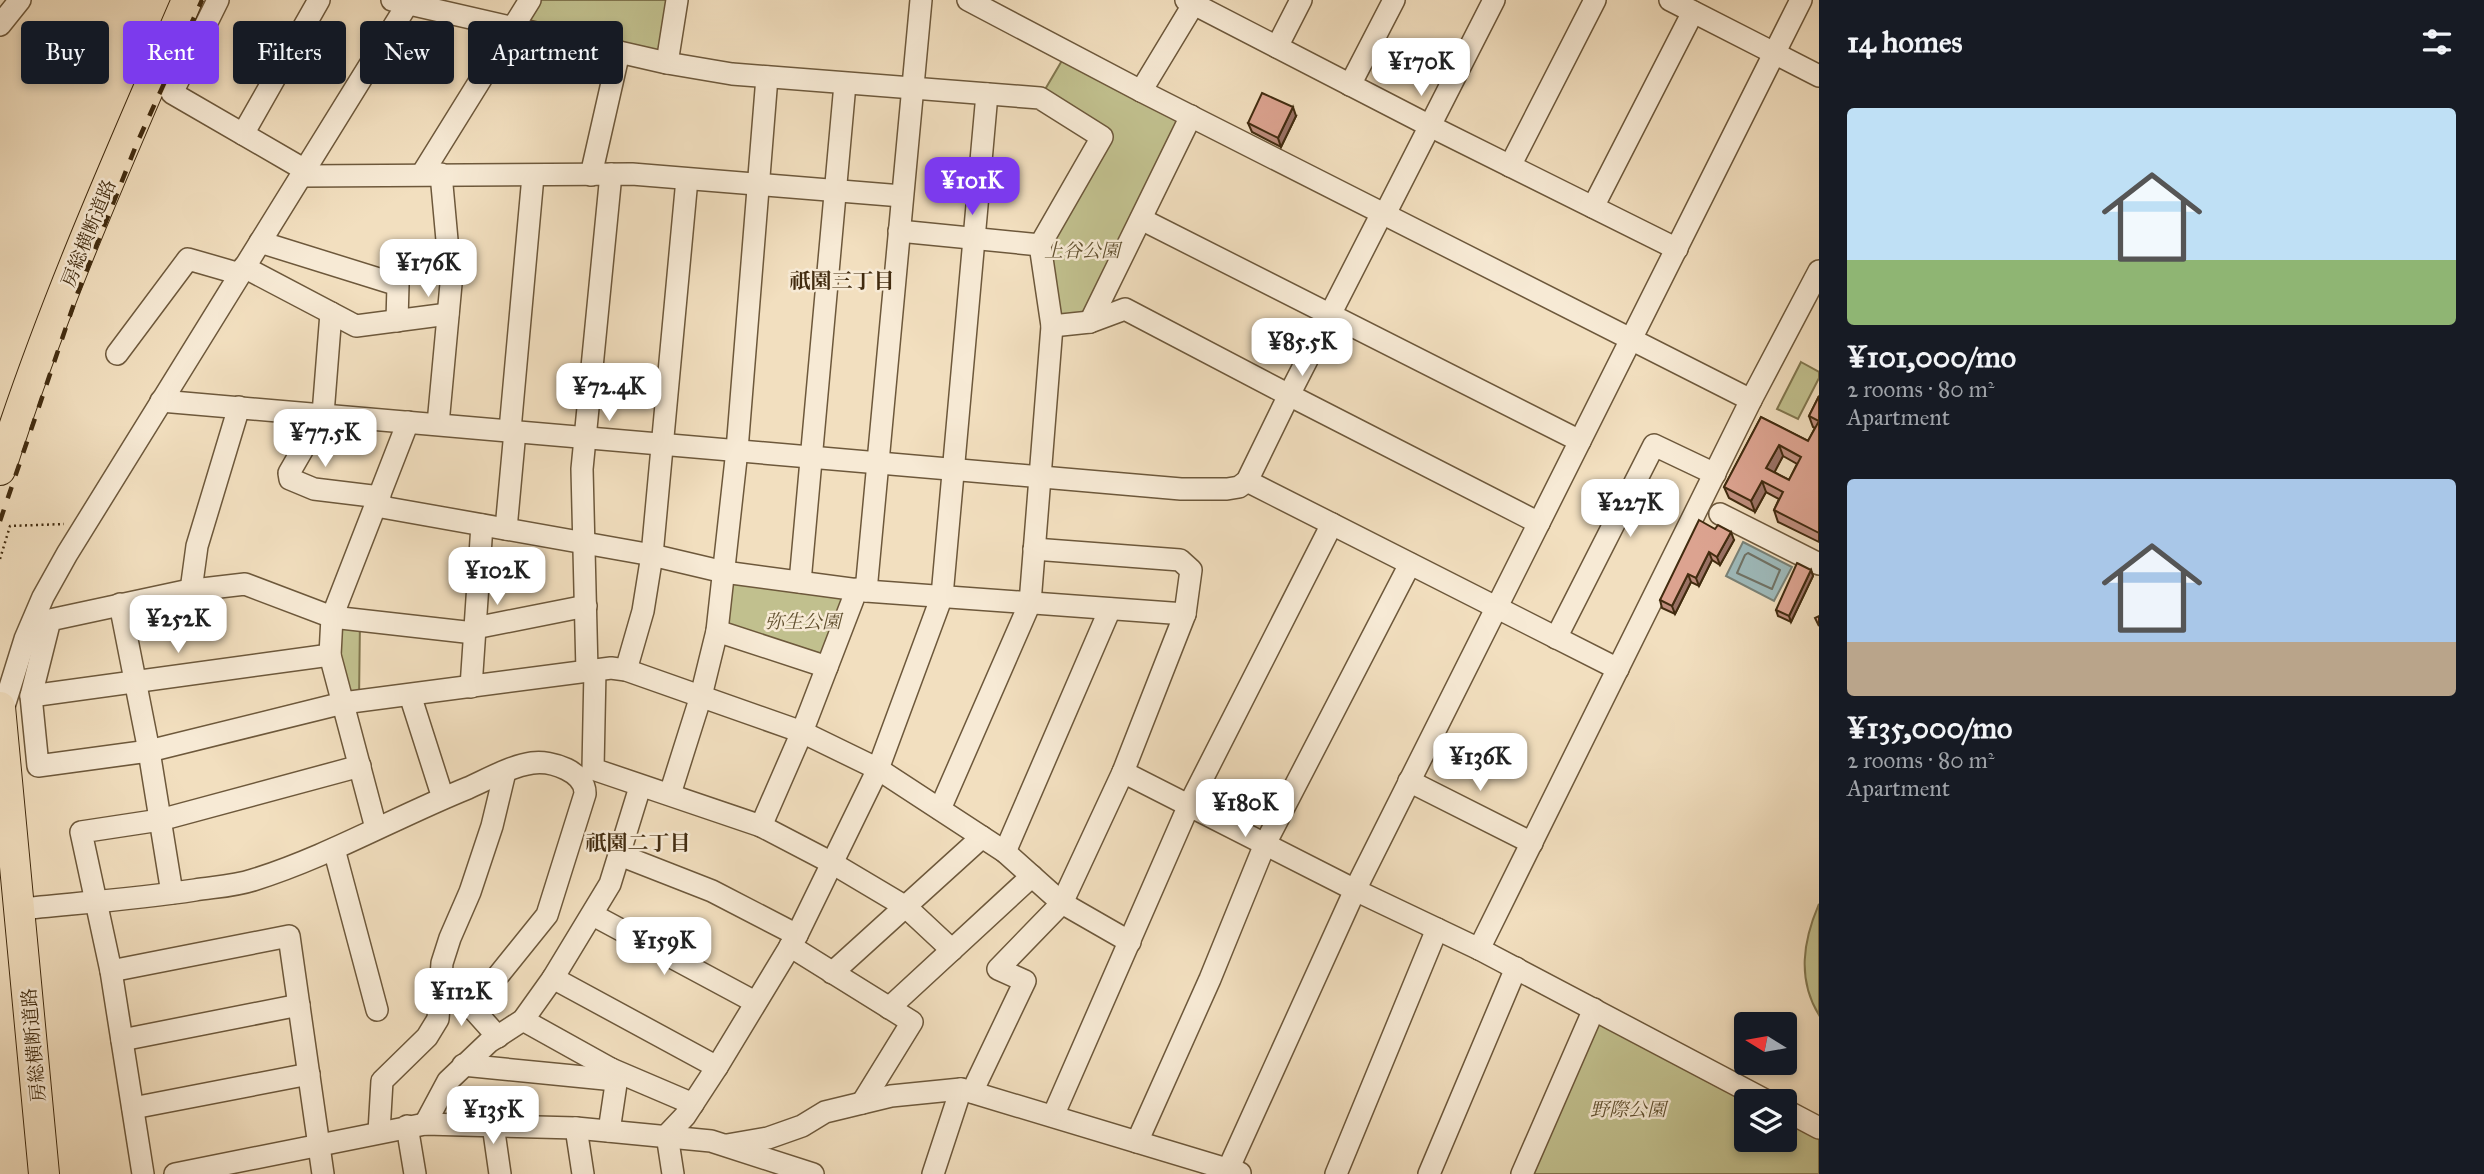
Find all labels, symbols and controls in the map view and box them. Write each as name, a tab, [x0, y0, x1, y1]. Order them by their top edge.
chip: Buy	[21, 21, 109, 84]
chip: Rent	[123, 21, 219, 84]
chip: Filters	[233, 21, 346, 84]
chip: New	[360, 21, 454, 84]
chip: Apartment	[468, 21, 623, 84]
icon: filters	[2418, 23, 2456, 61]
text: 14 homes	[1847, 24, 1962, 60]
pin: ¥170K	[1372, 38, 1470, 98]
text: ¥170K	[1388, 47, 1454, 75]
icon: home	[2089, 154, 2215, 280]
pin: ¥101K	[923, 158, 1021, 217]
text: ¥101K	[941, 166, 1003, 194]
street label: 房総横断道路	[56, 176, 120, 290]
park label: 上谷公園	[1044, 239, 1123, 262]
pin: ¥176K	[379, 240, 477, 299]
text: ¥176K	[396, 248, 460, 276]
district label: 祇園三丁目	[790, 268, 895, 294]
pin: ¥85.5K	[1245, 318, 1359, 378]
text: ¥85.5K	[1268, 327, 1336, 355]
text: ¥101,000/mo	[1847, 339, 2016, 375]
pin: ¥72.4K	[552, 364, 666, 423]
text: ¥72.4K	[572, 372, 646, 400]
text: 2 rooms · 80 m²	[1847, 375, 1994, 403]
text: Apartment	[1847, 403, 1950, 431]
pin: ¥77.5K	[268, 410, 382, 469]
text: ¥77.5K	[290, 418, 360, 446]
pin: ¥227K	[1581, 480, 1679, 539]
text: ¥227K	[1597, 488, 1663, 516]
icon: home	[2089, 525, 2215, 651]
pin: ¥102K	[448, 548, 546, 607]
text: ¥102K	[464, 556, 530, 584]
pin: ¥252K	[129, 596, 227, 655]
text: ¥252K	[146, 604, 210, 632]
park label: 弥生公園	[765, 610, 844, 633]
text: ¥135,000/mo	[1847, 710, 2012, 746]
pin: ¥136K	[1431, 734, 1529, 793]
text: ¥136K	[1449, 742, 1511, 770]
text: 2 rooms · 80 m²	[1847, 746, 1994, 774]
text: Apartment	[1847, 774, 1950, 802]
pin: ¥180K	[1196, 780, 1294, 839]
text: ¥180K	[1212, 788, 1278, 816]
district label: 祇園二丁目	[586, 830, 691, 856]
pin: ¥159K	[615, 918, 713, 977]
text: ¥159K	[632, 926, 696, 954]
pin: ¥112K	[412, 968, 510, 1028]
text: ¥112K	[431, 977, 491, 1005]
street label: 房総横断道路	[17, 987, 50, 1103]
north arrow	[1734, 1012, 1797, 1074]
map controls	[1734, 1012, 1797, 1152]
pin: ¥135K	[444, 1086, 542, 1146]
button: layers	[1734, 1089, 1797, 1152]
text: ¥135K	[463, 1095, 523, 1123]
park label: 野際公園	[1590, 1098, 1669, 1121]

